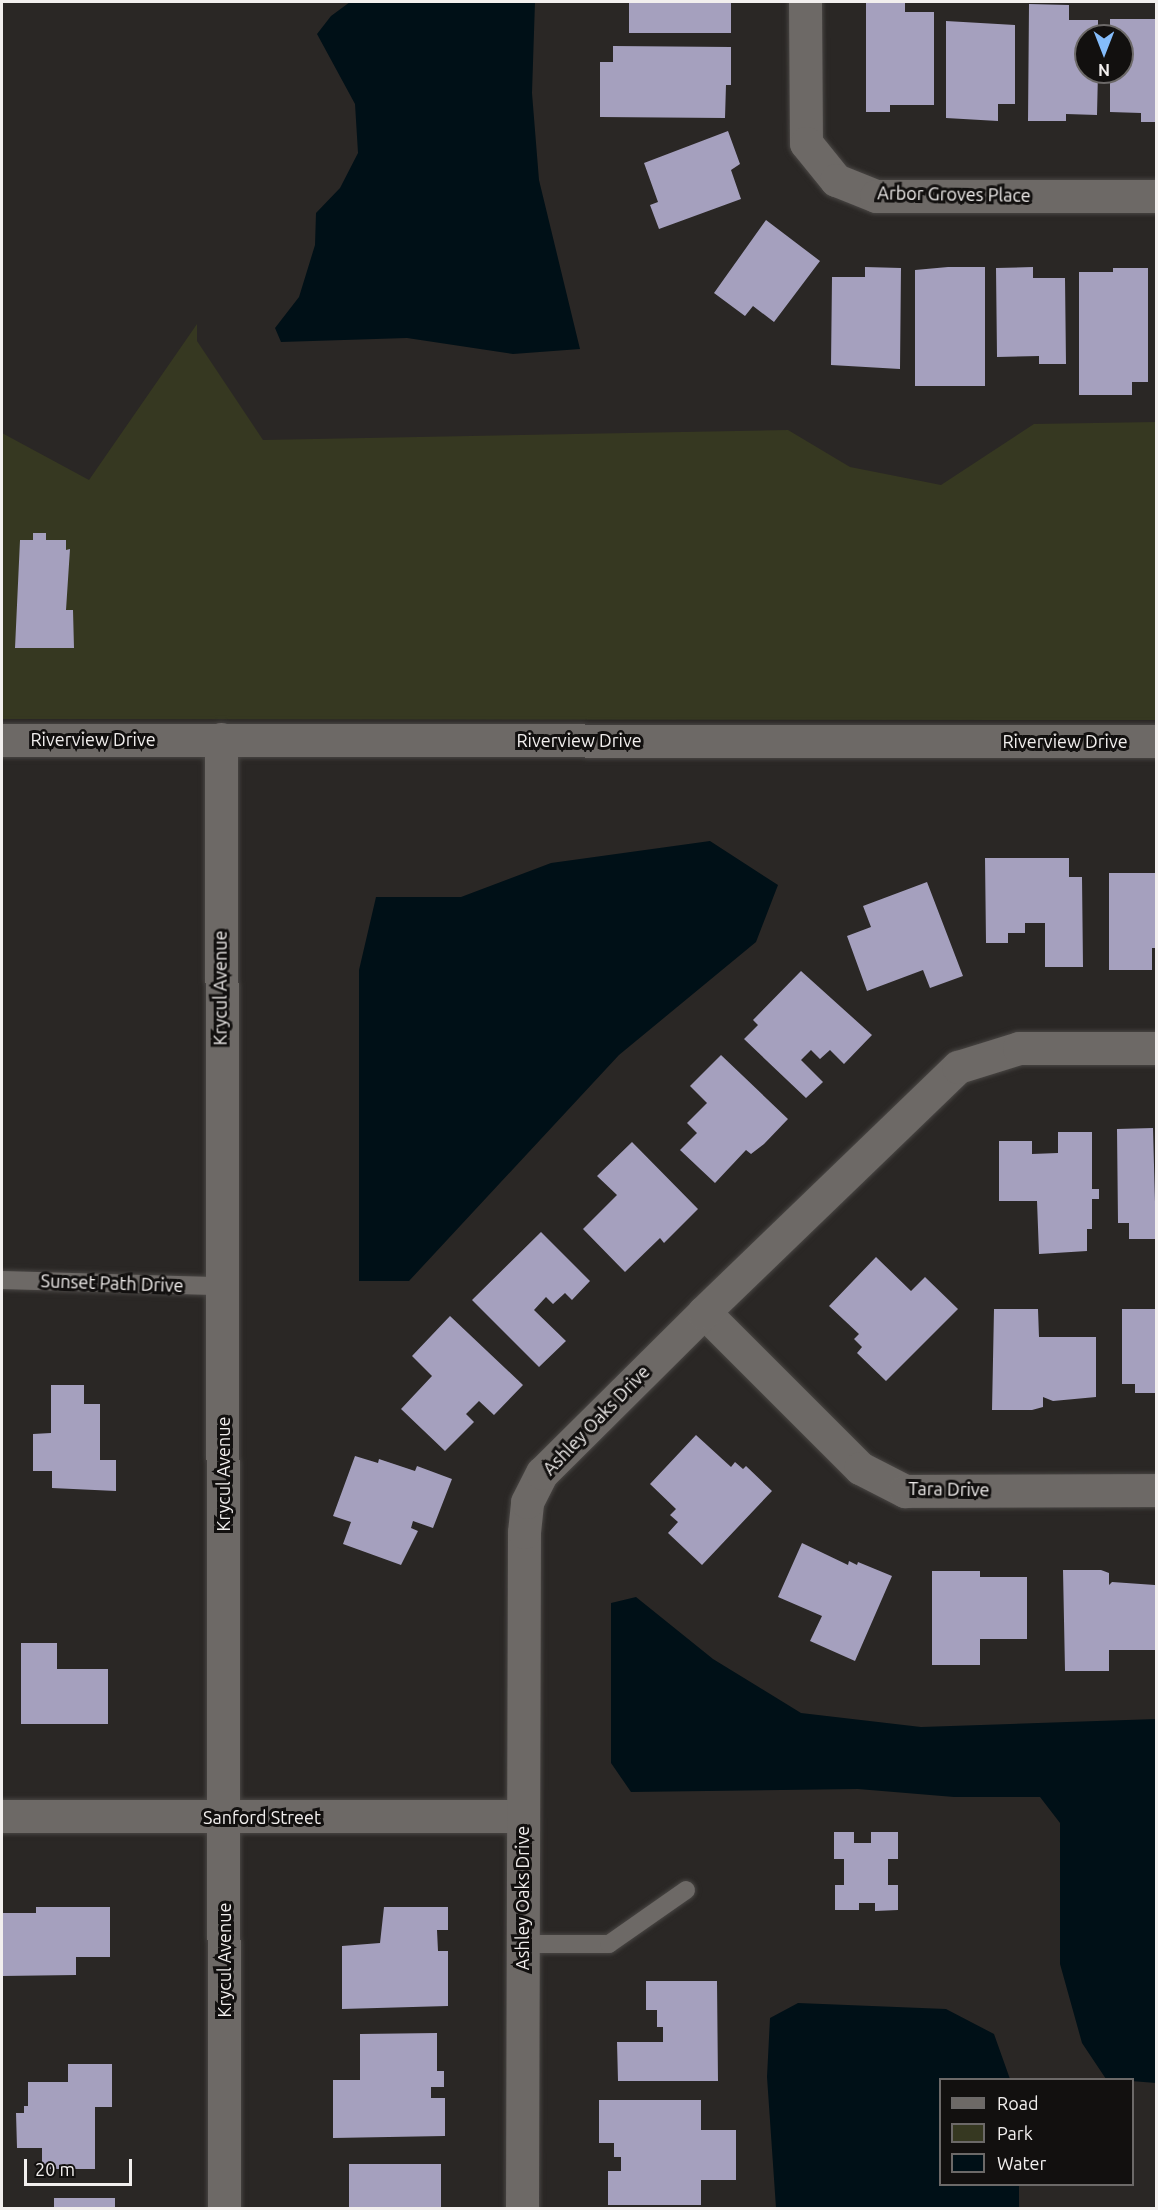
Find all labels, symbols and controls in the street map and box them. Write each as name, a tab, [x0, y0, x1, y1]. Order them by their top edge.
north arrow	[1074, 24, 1134, 84]
text: N	[1098, 61, 1110, 79]
street label: Arbor Groves Place	[877, 182, 1031, 206]
street label: Riverview Drive	[30, 728, 156, 750]
street label: Riverview Drive	[516, 729, 642, 751]
street label: Riverview Drive	[1002, 730, 1128, 752]
street label: Krycul Avenue	[209, 931, 231, 1045]
street label: Sunset Path Drive	[40, 1270, 184, 1296]
street label: Ashley Oaks Drive	[538, 1361, 654, 1479]
street label: Krycul Avenue	[212, 1417, 234, 1531]
street label: Tara Drive	[908, 1477, 990, 1501]
street label: Sanford Street	[203, 1806, 321, 1828]
street label: Ashley Oaks Drive	[511, 1826, 533, 1970]
street label: Krycul Avenue	[213, 1903, 235, 2017]
legend	[939, 2078, 1134, 2186]
text: Road	[997, 2093, 1039, 2113]
text: Park	[997, 2123, 1033, 2143]
scale bar	[27, 2147, 135, 2185]
text: Water	[997, 2153, 1046, 2173]
text: 20 m	[35, 2159, 75, 2179]

